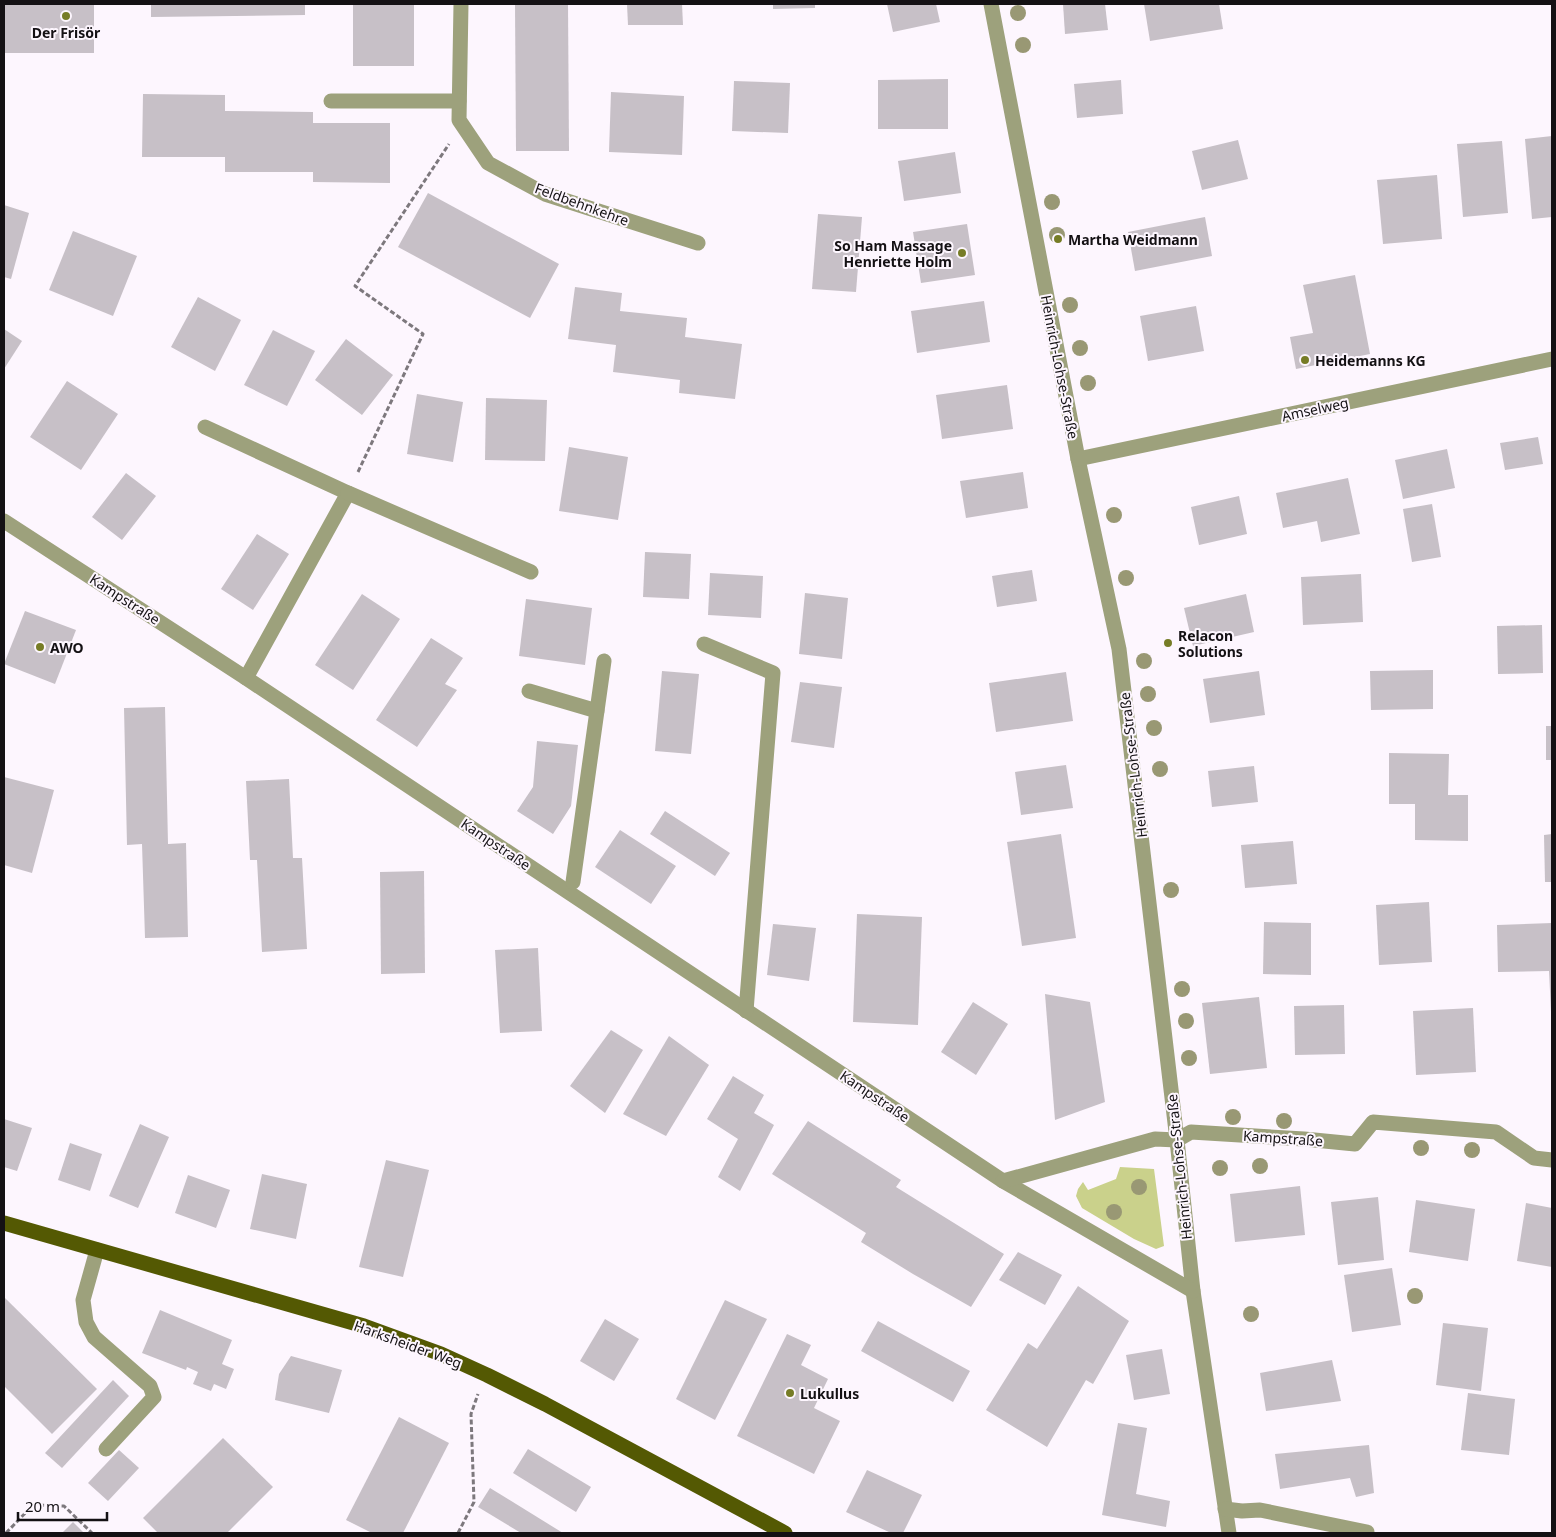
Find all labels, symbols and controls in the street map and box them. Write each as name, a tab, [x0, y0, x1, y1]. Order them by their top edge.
marker: Der Frisör	[60, 10, 72, 22]
place label: Der Frisör	[32, 23, 101, 42]
street label: Feldbehnkehre	[532, 178, 632, 230]
place label: Martha Weidmann	[1068, 230, 1198, 249]
marker: Martha Weidmann	[1052, 233, 1064, 245]
place label: So Ham Massage Henriette Holm	[834, 236, 952, 271]
marker: So Ham Massage Henriette Holm	[956, 247, 968, 259]
street label: Heinrich-Lohse-Straße	[1037, 293, 1083, 441]
place label: Heidemanns KG	[1315, 351, 1426, 370]
marker: Heidemanns KG	[1299, 354, 1311, 366]
street label: Amselweg	[1280, 393, 1350, 425]
street label: Kampstraße	[86, 569, 164, 629]
place label: Relacon Solutions	[1178, 626, 1243, 661]
marker: Relacon Solutions	[1162, 637, 1174, 649]
place label: AWO	[50, 638, 84, 657]
marker: AWO	[34, 641, 46, 653]
street label: Heinrich-Lohse-Straße	[1115, 691, 1151, 839]
street label: Kampstraße	[457, 814, 535, 874]
street label: Kampstraße	[836, 1066, 914, 1126]
street label: Heinrich-Lohse-Straße	[1162, 1093, 1196, 1241]
street label: Kampstraße	[1242, 1126, 1324, 1150]
street label: Harksheider Weg	[351, 1316, 465, 1372]
place label: Lukullus	[800, 1384, 859, 1403]
marker: Lukullus	[784, 1387, 796, 1399]
scale bar	[18, 1490, 106, 1522]
text: 20 m	[25, 1496, 60, 1516]

